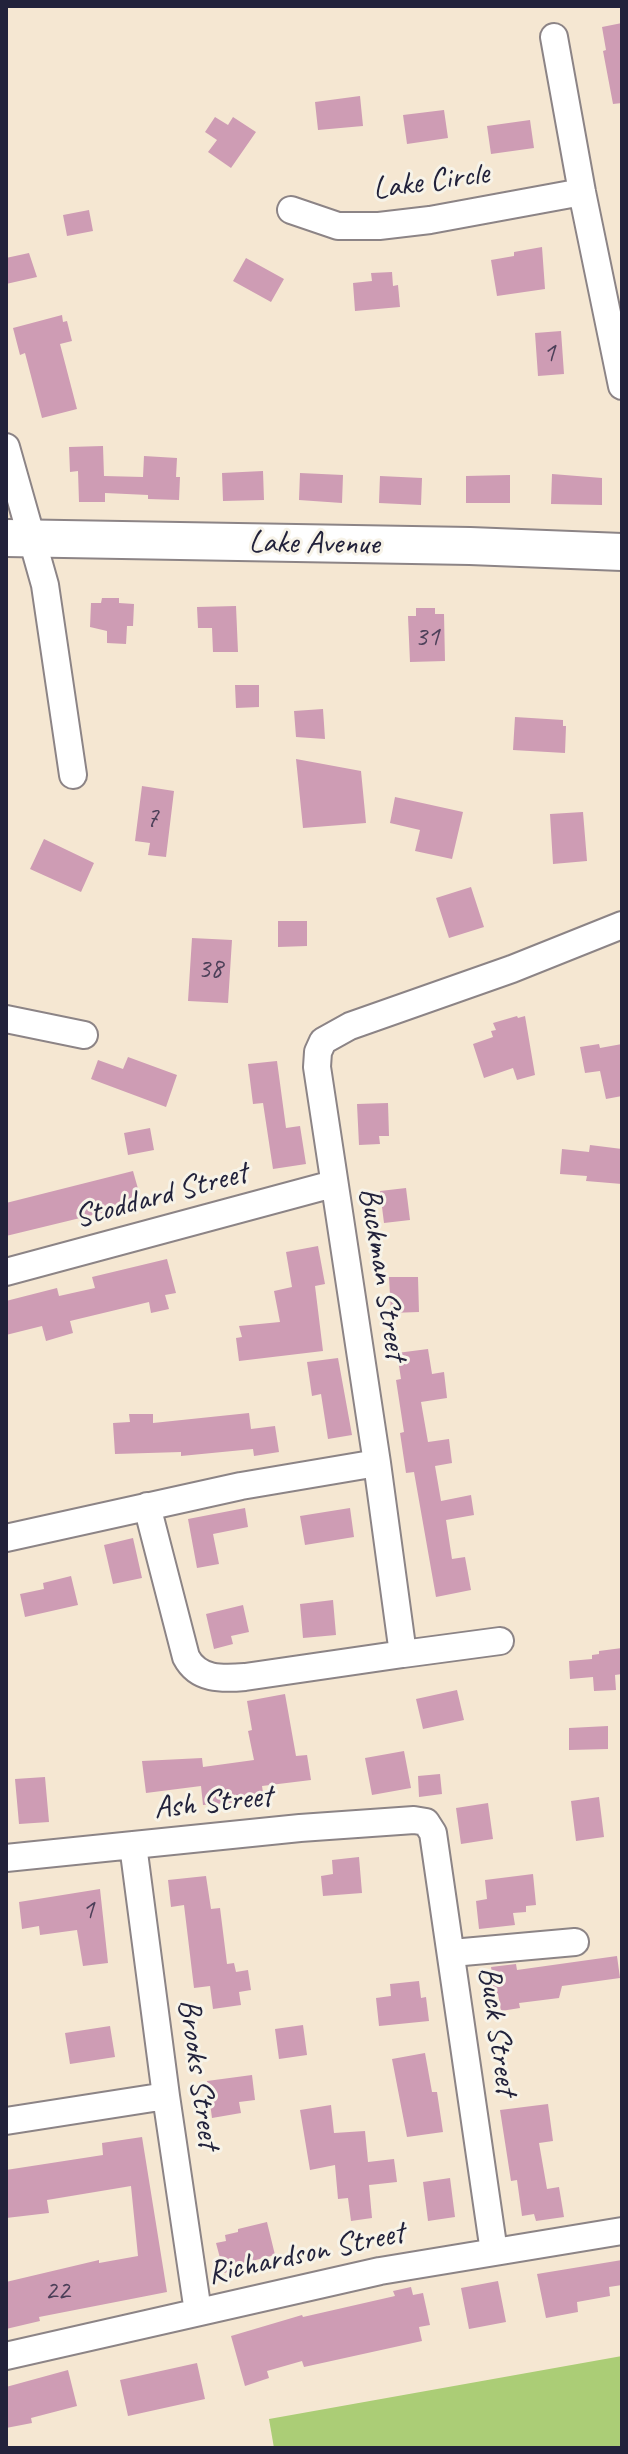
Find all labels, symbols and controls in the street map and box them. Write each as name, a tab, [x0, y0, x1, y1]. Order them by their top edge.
street label: Lake Circle	[370, 155, 492, 209]
house number: 1	[543, 337, 555, 371]
street label: Lake Avenue	[248, 524, 380, 564]
house number: 31	[414, 621, 440, 655]
house number: 7	[146, 802, 158, 836]
house number: 38	[197, 953, 223, 987]
street label: Stoddard Street	[70, 1154, 252, 1238]
street label: Buckman Street	[349, 1185, 415, 1363]
street label: Ash Street	[152, 1778, 274, 1828]
house number: 1	[82, 1894, 94, 1928]
street label: Buck Street	[469, 1964, 525, 2098]
street label: Brooks Street	[168, 1997, 228, 2151]
street label: Richardson Street	[204, 2214, 408, 2294]
house number: 22	[44, 2275, 70, 2309]

